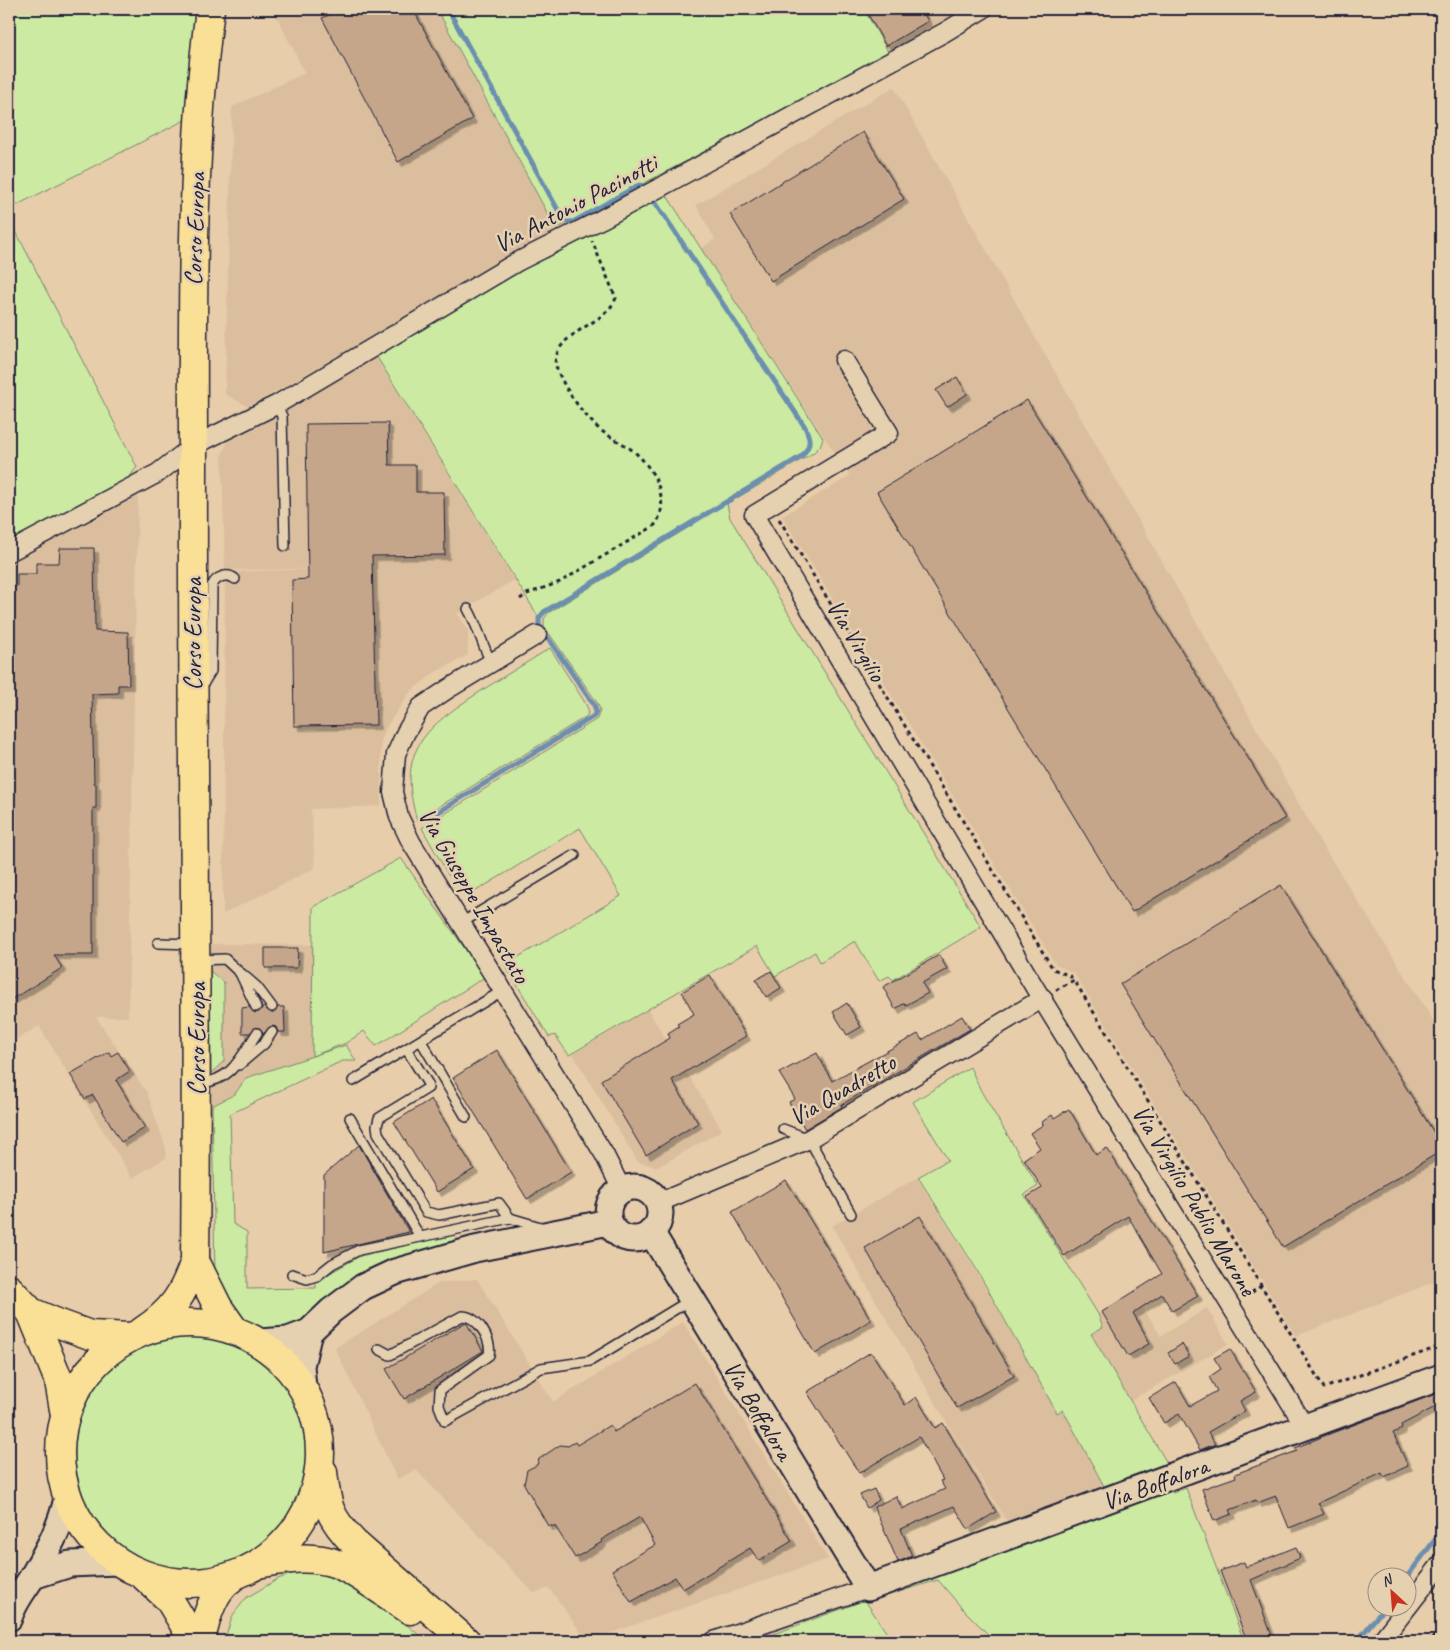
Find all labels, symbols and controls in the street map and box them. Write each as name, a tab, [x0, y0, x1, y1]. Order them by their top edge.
street label: Via Antonio Pacinotti	[488, 146, 665, 260]
street label: Corso Europa	[177, 170, 213, 286]
street label: Corso Europa	[177, 576, 209, 690]
street label: Via Virgilio	[819, 594, 894, 688]
street label: Via Giuseppe Impastato	[411, 802, 538, 990]
street label: Corso Europa	[181, 981, 213, 1095]
street label: Via Quadretto	[784, 1046, 902, 1133]
street label: Via Virgilio Publio Marone	[1125, 1099, 1265, 1303]
street label: Via Boffalora	[716, 1355, 802, 1468]
street label: Via Boffalora	[1098, 1449, 1215, 1518]
north arrow	[1368, 1568, 1418, 1618]
text: N	[1379, 1570, 1396, 1590]

